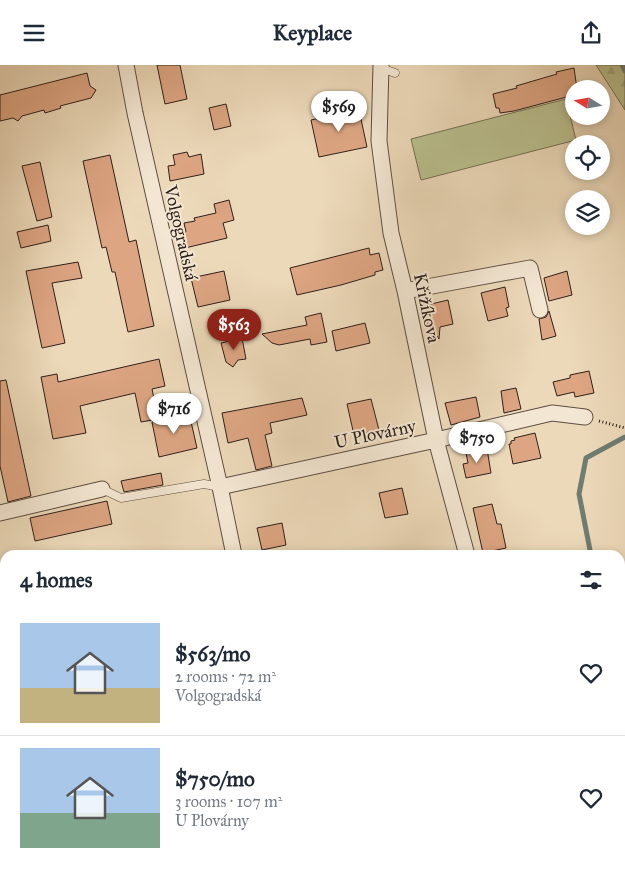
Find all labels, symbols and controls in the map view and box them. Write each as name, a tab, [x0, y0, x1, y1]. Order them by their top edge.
icon: menu	[20, 19, 48, 47]
text: Keyplace	[273, 19, 352, 46]
icon: share	[577, 19, 605, 47]
north arrow	[565, 80, 610, 125]
map controls	[565, 80, 610, 235]
pin: $569	[309, 91, 369, 133]
text: $569	[322, 97, 356, 116]
button: locate	[565, 135, 610, 180]
street label: Volgogradská	[158, 182, 203, 283]
button: layers	[565, 190, 610, 235]
street label: Křižíkova	[409, 271, 445, 345]
pin: $563	[204, 309, 264, 351]
text: $563	[218, 315, 250, 334]
pin: $716	[144, 393, 204, 435]
text: $716	[158, 399, 190, 418]
street label: U Plovárny	[332, 414, 418, 453]
pin: $750	[447, 421, 507, 464]
text: $750	[460, 428, 494, 447]
icon: filters	[577, 566, 605, 594]
text: 4 homes	[20, 567, 92, 593]
text: $563/mo	[175, 641, 251, 667]
icon: home	[60, 643, 120, 703]
icon: heart	[577, 659, 605, 687]
text: 2 rooms · 72 m²	[175, 667, 276, 686]
text: Volgogradská	[175, 686, 261, 705]
text: $750/mo	[175, 766, 255, 792]
icon: home	[60, 768, 120, 828]
icon: heart	[577, 784, 605, 812]
text: 3 rooms · 107 m²	[175, 792, 282, 811]
text: U Plovárny	[175, 811, 249, 830]

